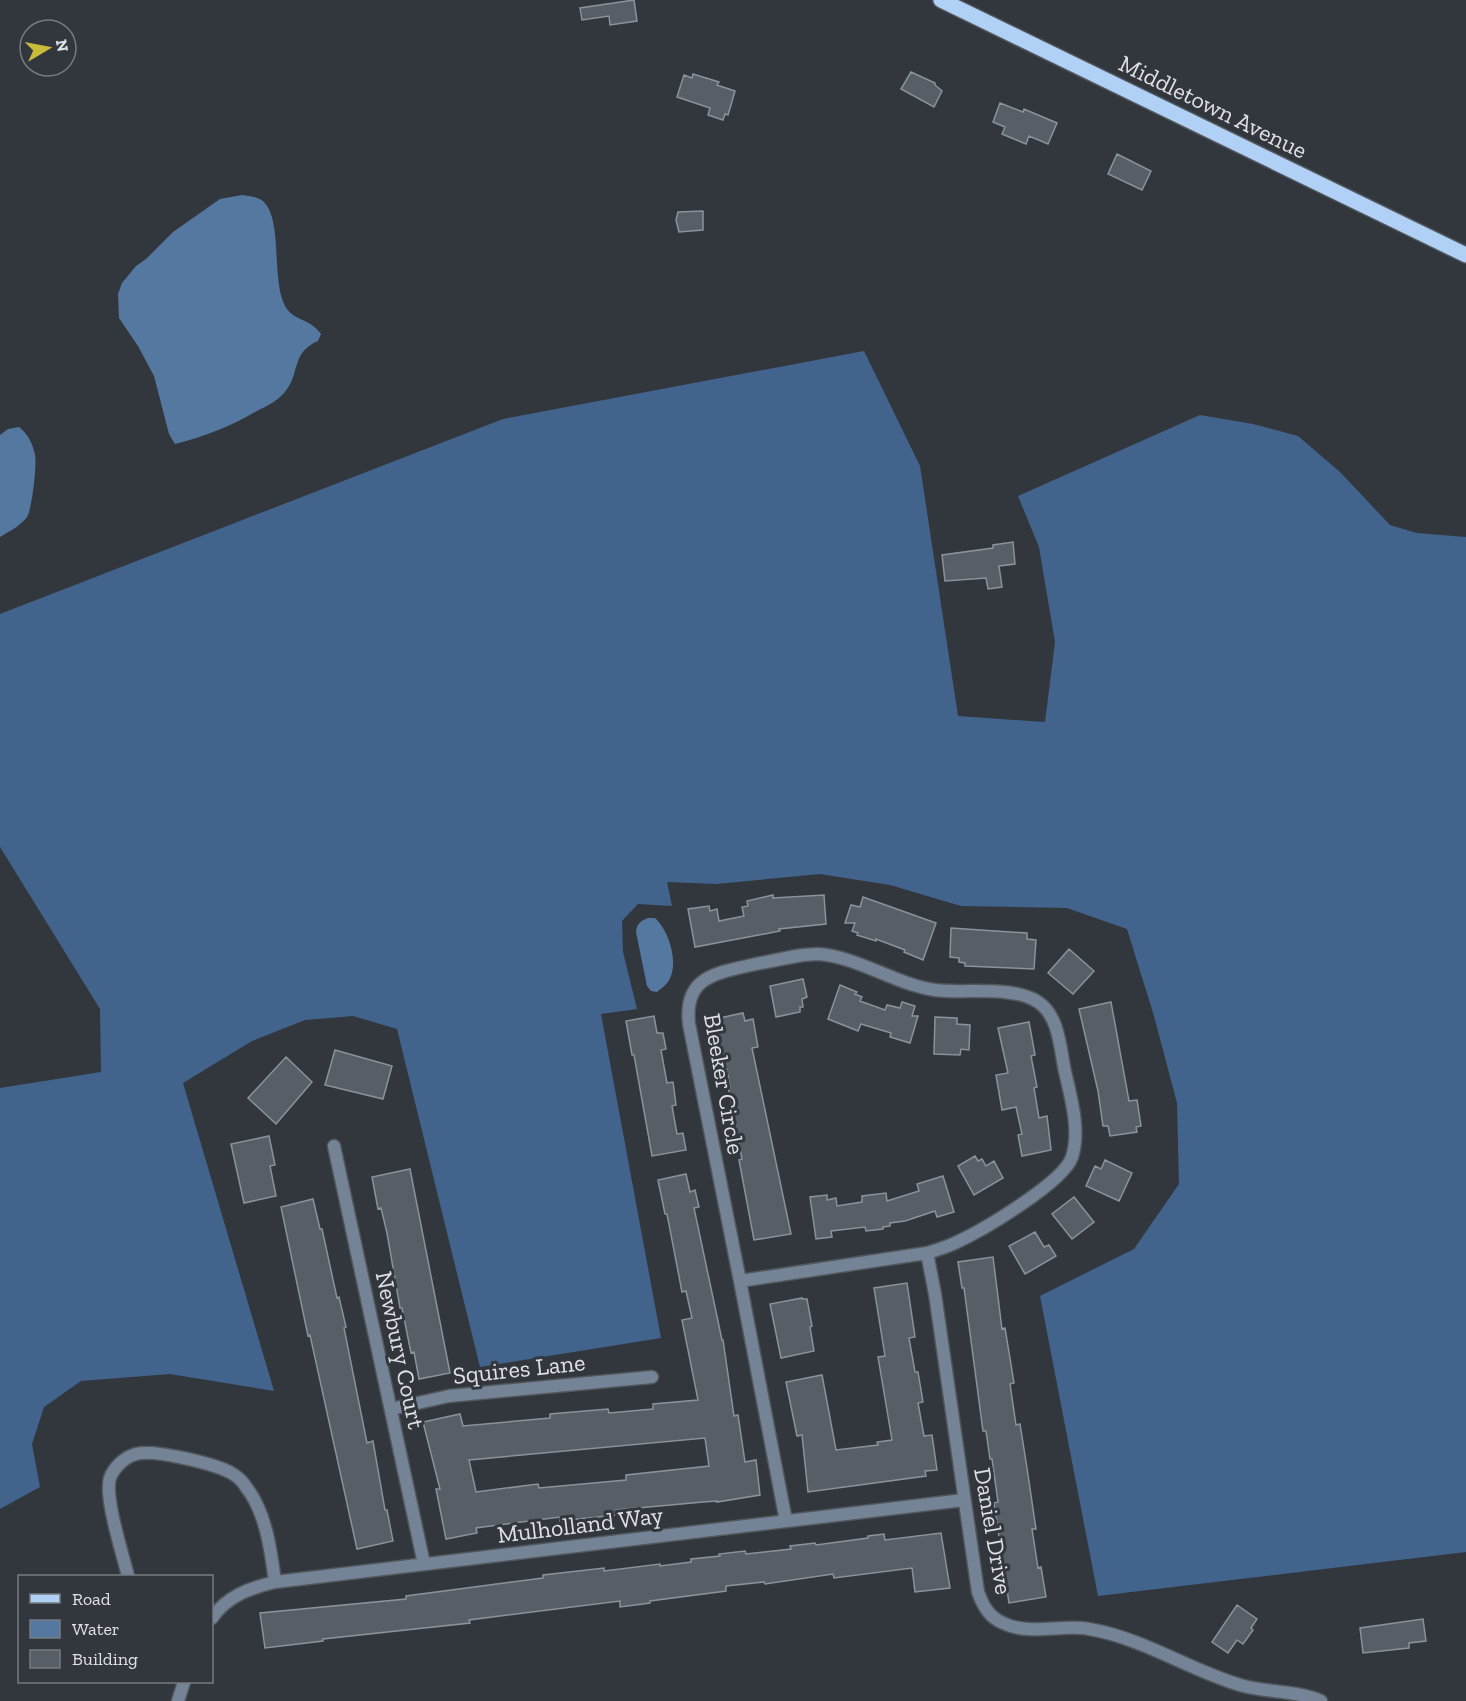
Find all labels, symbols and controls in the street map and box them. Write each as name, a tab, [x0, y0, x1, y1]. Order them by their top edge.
north arrow	[18, 18, 78, 78]
text: N	[52, 38, 73, 53]
street label: Middletown Avenue	[1114, 48, 1312, 165]
street label: Bleeker Circle	[698, 1011, 751, 1157]
street label: Newbury Court	[370, 1268, 431, 1431]
street label: Squires Lane	[451, 1347, 587, 1390]
street label: Daniel Drive	[968, 1465, 1019, 1597]
street label: Mulholland Way	[495, 1500, 665, 1549]
legend	[18, 1575, 213, 1683]
text: Road	[72, 1588, 111, 1610]
text: Water	[72, 1618, 119, 1640]
text: Building	[72, 1648, 138, 1670]

